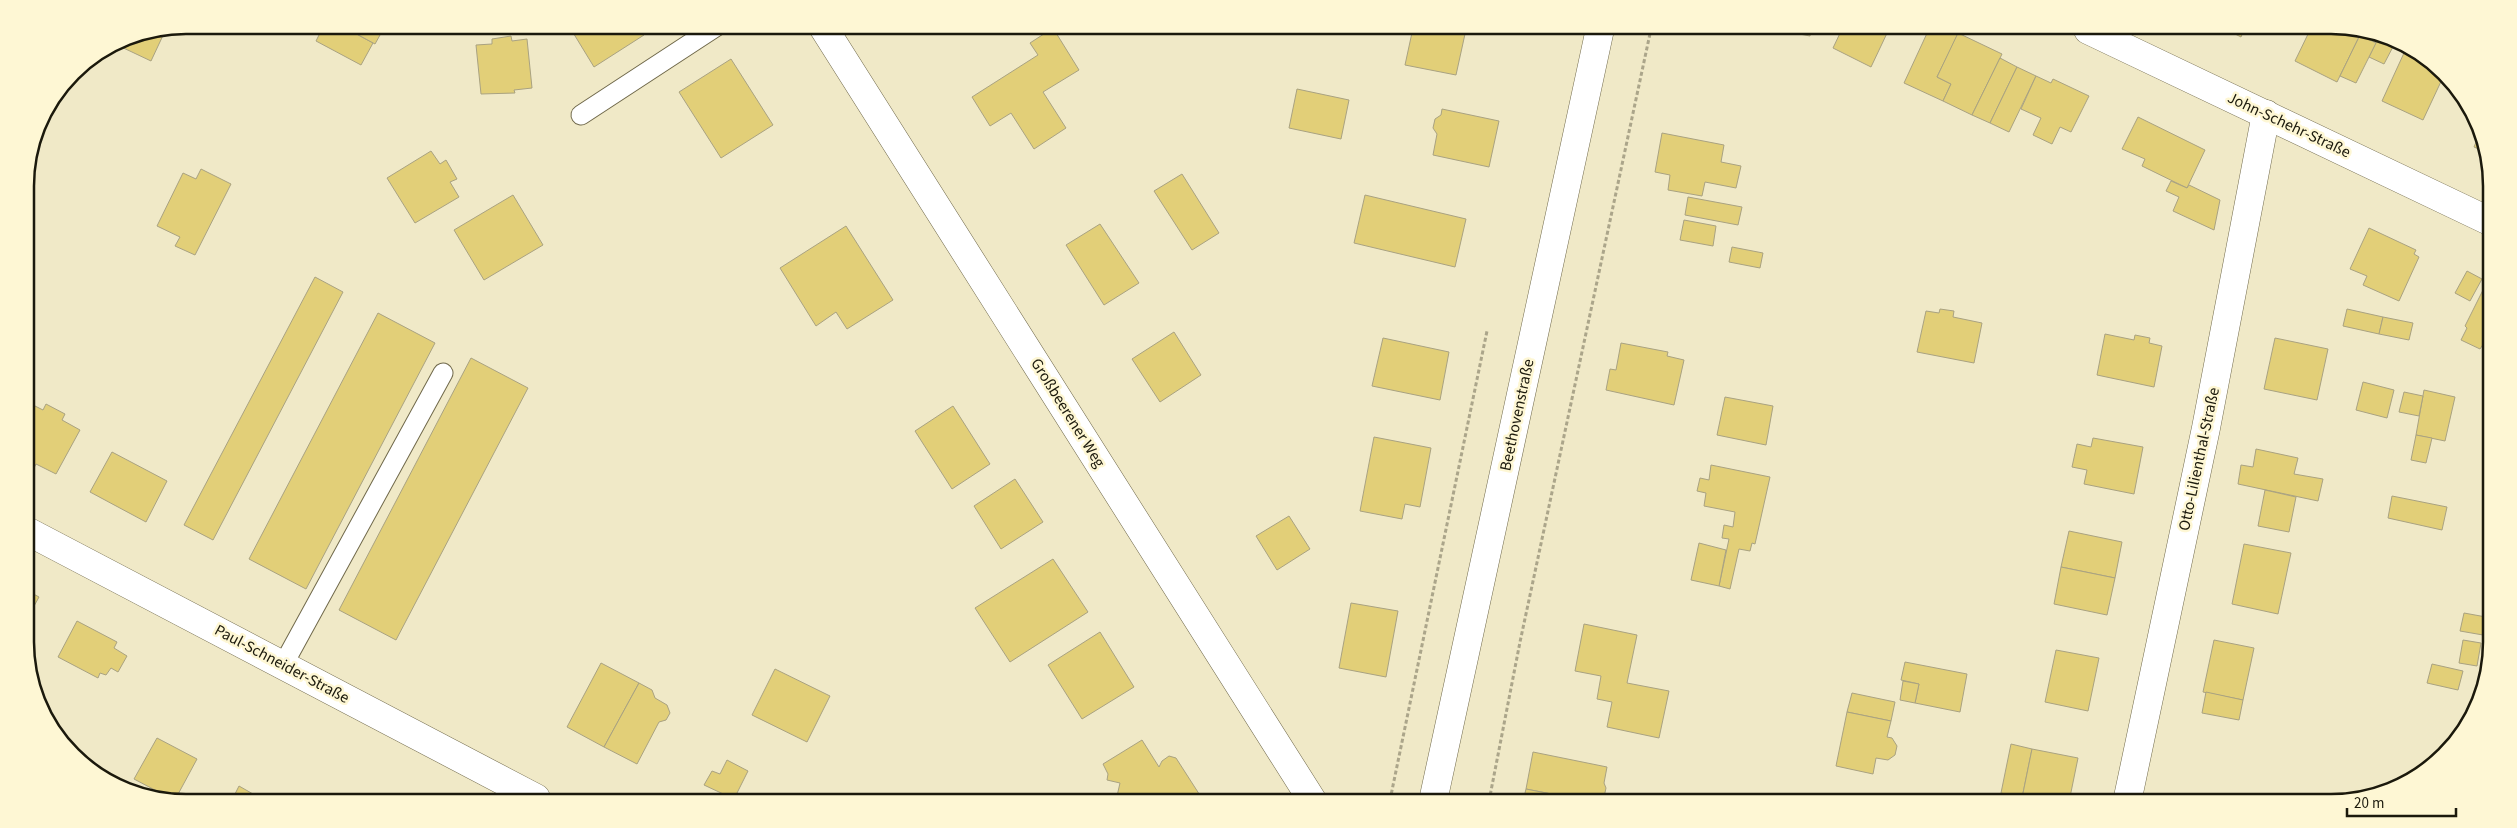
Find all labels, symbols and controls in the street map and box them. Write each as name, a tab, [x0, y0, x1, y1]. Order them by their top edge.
street label: John-Schehr-Straße	[2224, 87, 2354, 163]
street label: Großbeerener Weg	[1026, 354, 1110, 472]
street label: Beethovenstraße	[1494, 357, 1540, 473]
street label: Otto-Lilienthal-Straße	[2173, 385, 2225, 533]
street label: Paul-Schneider-Straße	[211, 619, 353, 709]
scale bar	[2347, 786, 2456, 818]
text: 20 m	[2354, 793, 2384, 814]

